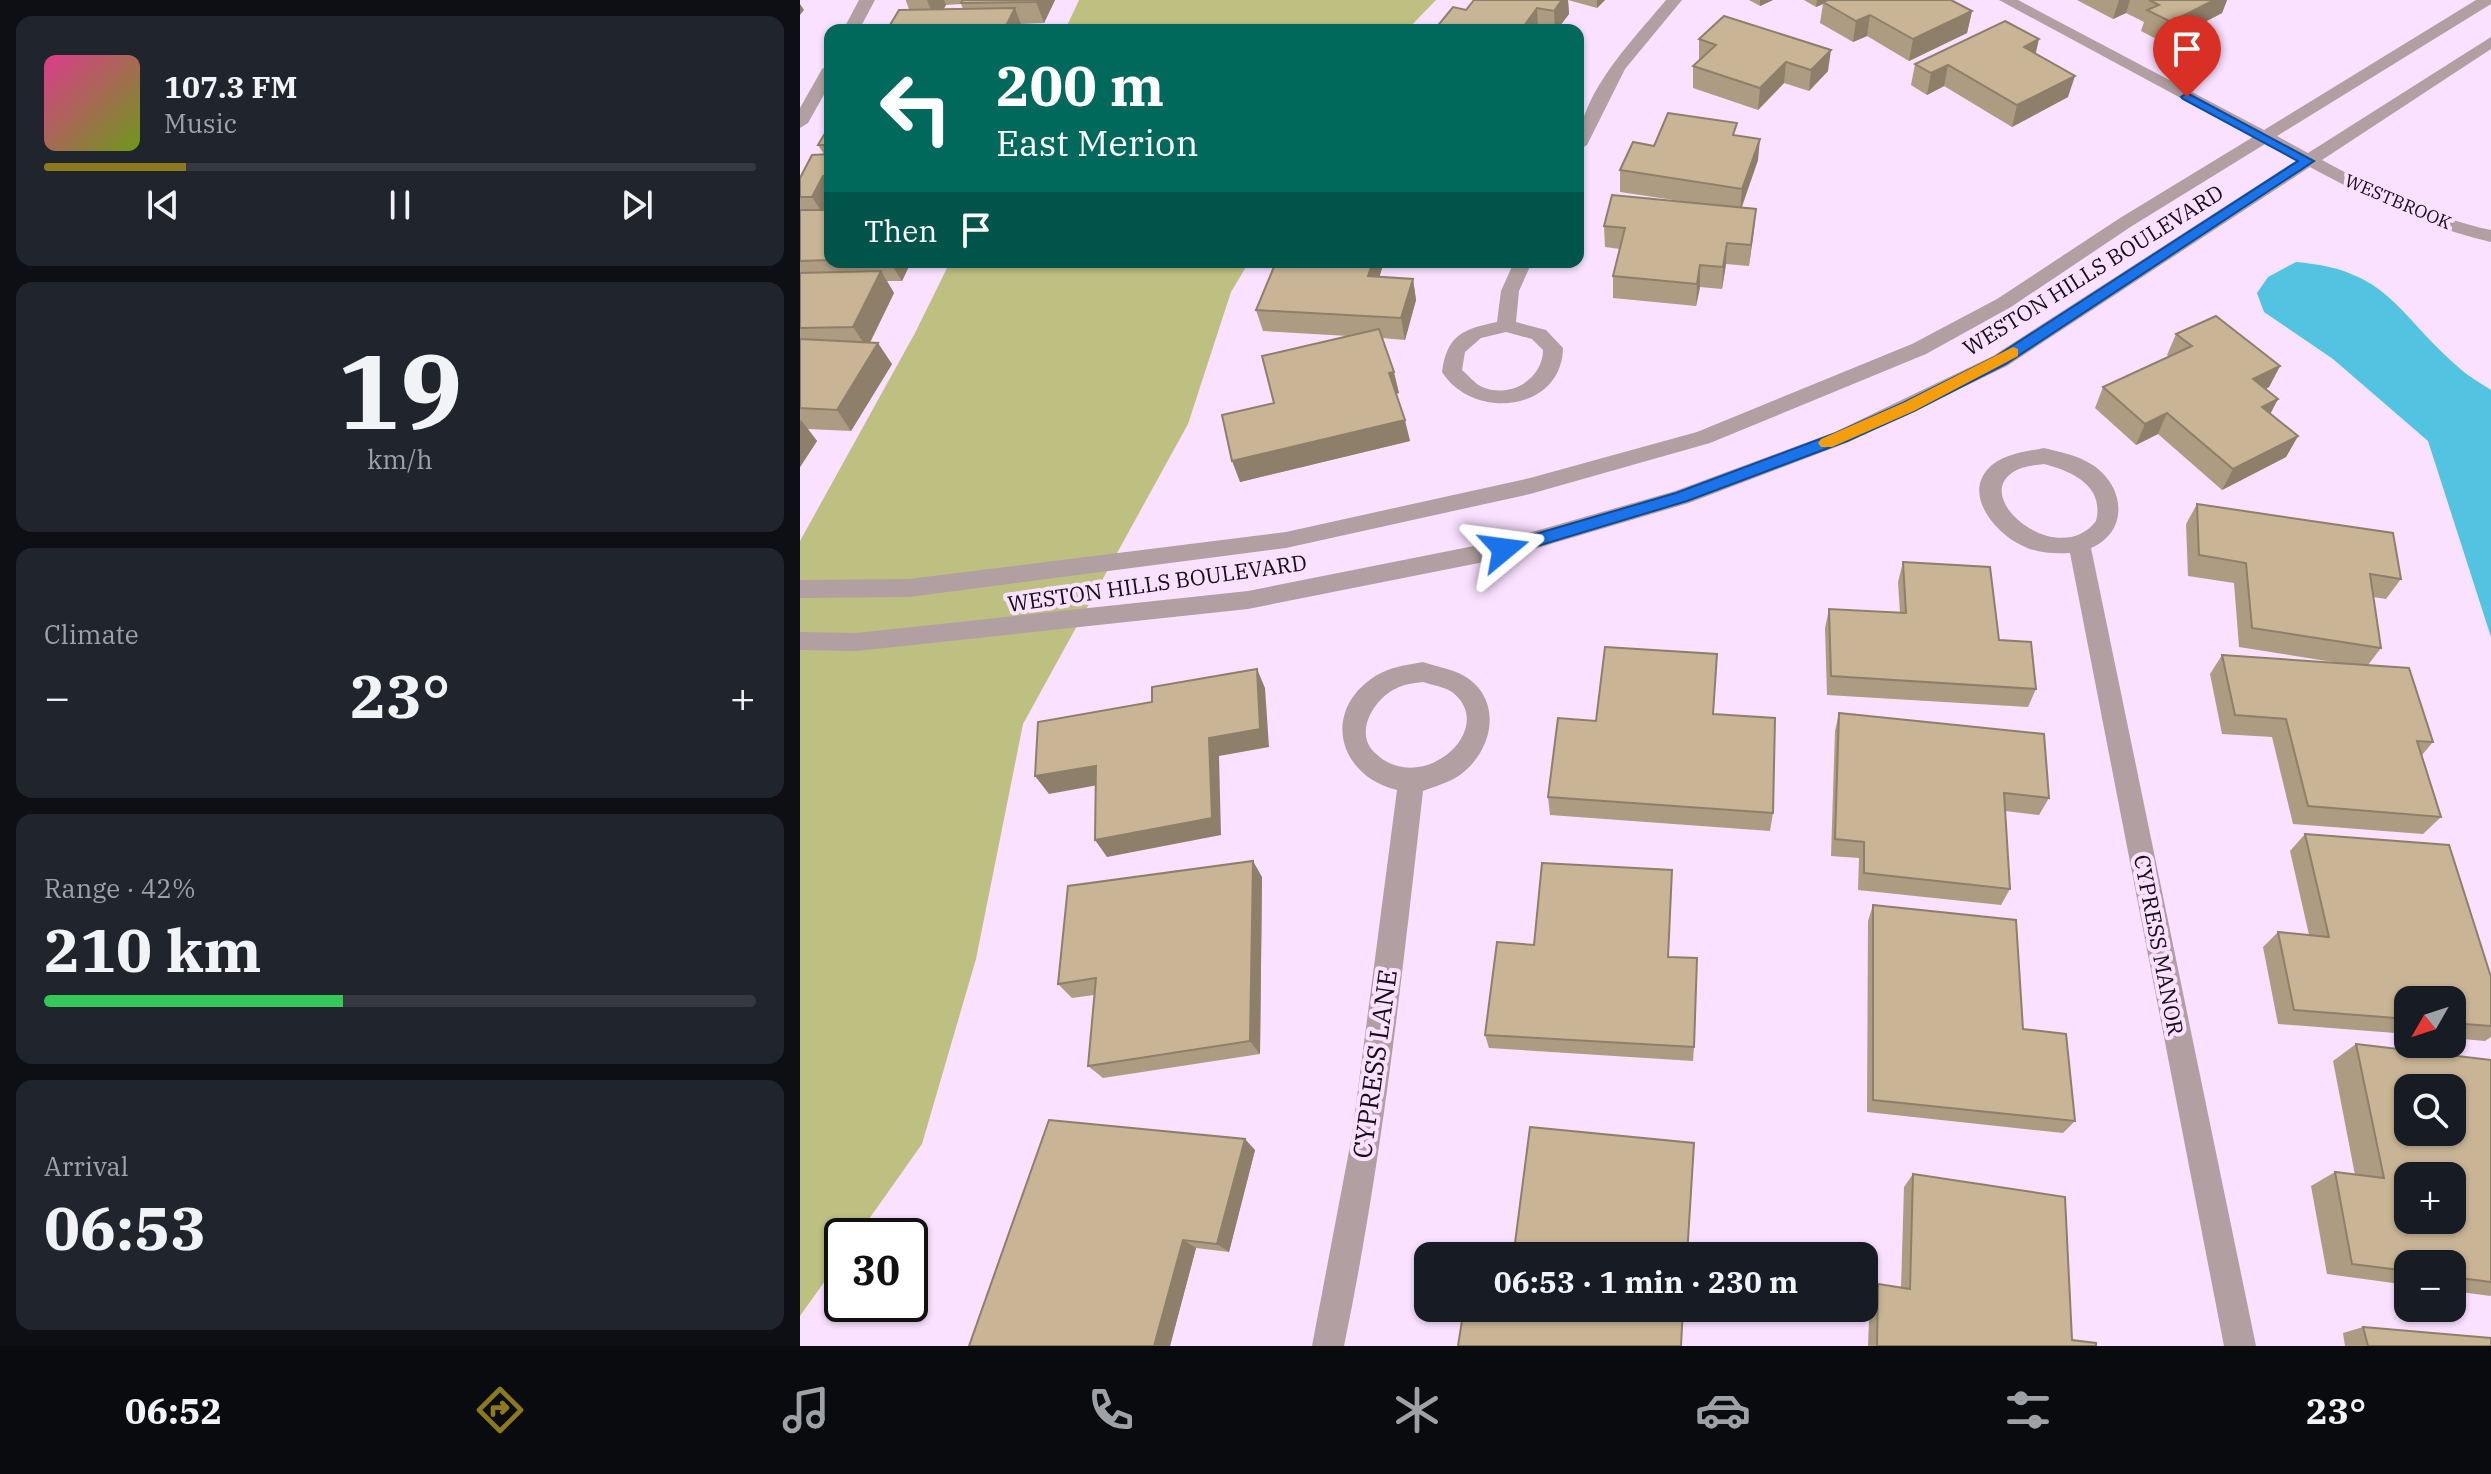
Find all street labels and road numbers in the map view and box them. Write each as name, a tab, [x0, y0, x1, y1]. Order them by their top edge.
street label: WESTBROOK	[2341, 169, 2455, 234]
street label: WESTON HILLS BOULEVARD	[1957, 177, 2228, 362]
street label: WESTON HILLS BOULEVARD	[1005, 547, 1308, 618]
street label: CYPRESS MANOR	[2128, 852, 2191, 1038]
street label: CYPRESS LANE	[1344, 967, 1404, 1161]

